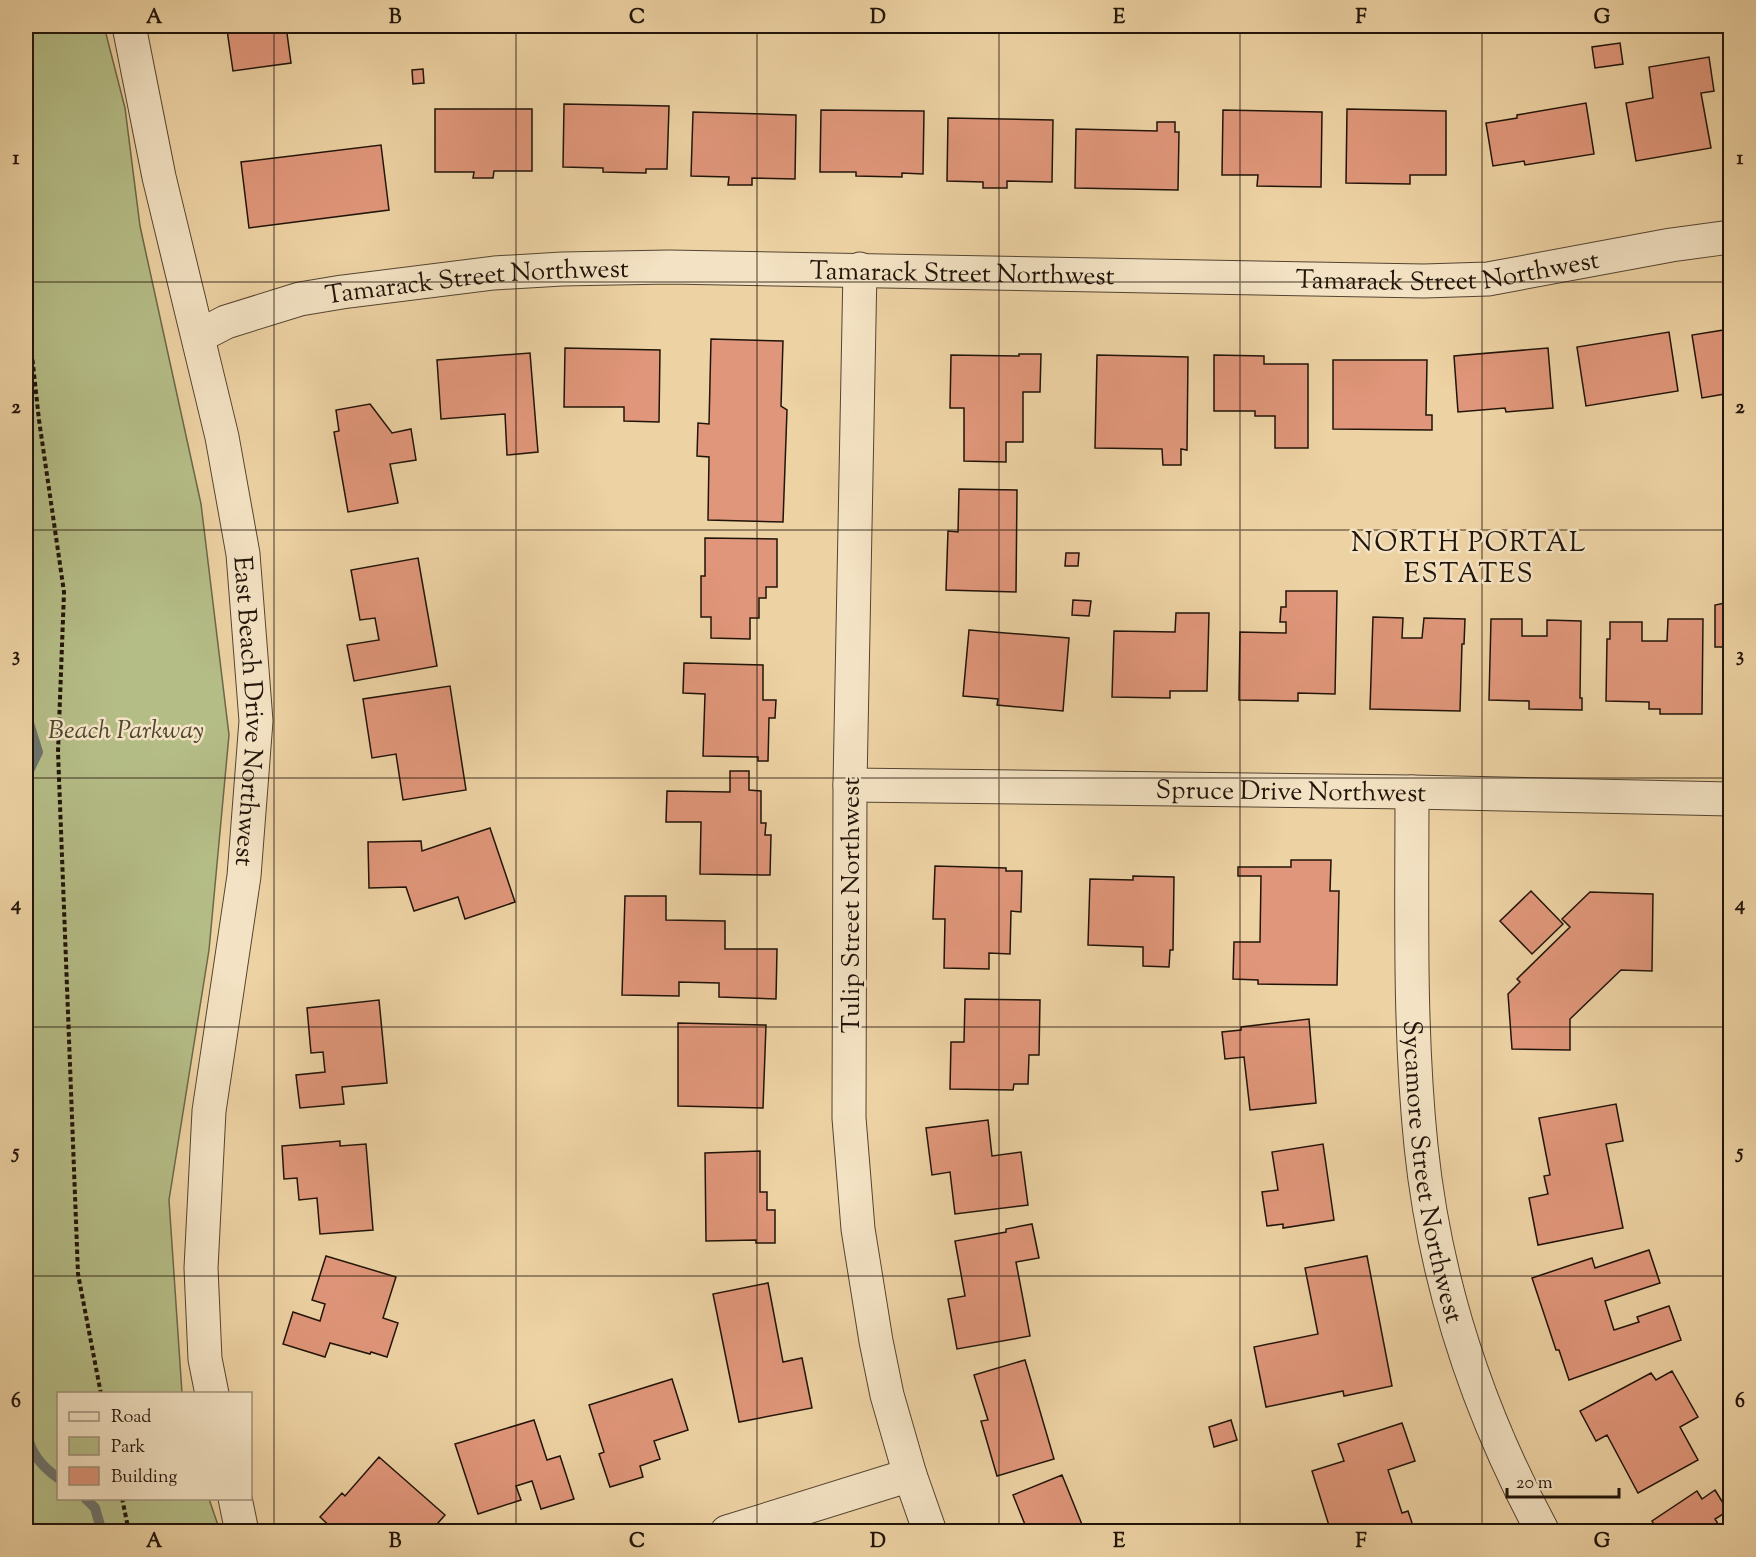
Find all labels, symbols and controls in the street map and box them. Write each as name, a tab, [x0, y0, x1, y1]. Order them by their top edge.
text: A	[146, 4, 163, 33]
text: B	[389, 4, 402, 33]
text: C	[629, 4, 645, 33]
text: D	[870, 4, 886, 33]
text: E	[1113, 4, 1126, 33]
text: F	[1355, 4, 1367, 33]
text: G	[1594, 4, 1611, 33]
text: 1	[13, 145, 20, 174]
text: 1	[1737, 145, 1744, 174]
street label: Tamarack Street Northwest	[1295, 243, 1603, 302]
street label: Tamarack Street Northwest	[323, 252, 629, 315]
street label: Tamarack Street Northwest	[809, 254, 1115, 296]
text: 2	[11, 394, 21, 423]
text: 2	[1735, 394, 1745, 423]
district label: NORTH PORTAL ESTATES	[1351, 525, 1587, 595]
street label: East Beach Drive Northwest	[222, 555, 272, 868]
text: 3	[12, 642, 20, 671]
text: 3	[1736, 642, 1744, 671]
park label: Beach Parkway	[48, 713, 204, 750]
street label: Spruce Drive Northwest	[1155, 773, 1427, 813]
street label: Tulip Street Northwest	[834, 777, 871, 1033]
text: 4	[10, 891, 21, 920]
text: 4	[1734, 891, 1745, 920]
street label: Sycamore Street Northwest	[1392, 1020, 1471, 1328]
text: 5	[11, 1139, 20, 1168]
text: 5	[1735, 1139, 1744, 1168]
text: 6	[11, 1388, 21, 1417]
text: 6	[1735, 1388, 1745, 1417]
legend	[57, 1392, 252, 1500]
text: Road	[111, 1405, 151, 1431]
text: Park	[111, 1435, 146, 1461]
scale bar	[1507, 1461, 1620, 1499]
text: Building	[111, 1465, 177, 1491]
text: 20 m	[1516, 1471, 1553, 1497]
text: A	[146, 1528, 163, 1557]
text: B	[389, 1528, 402, 1557]
text: C	[629, 1528, 645, 1557]
text: D	[870, 1528, 886, 1557]
text: E	[1113, 1528, 1126, 1557]
text: F	[1355, 1528, 1367, 1557]
text: G	[1594, 1528, 1611, 1557]

